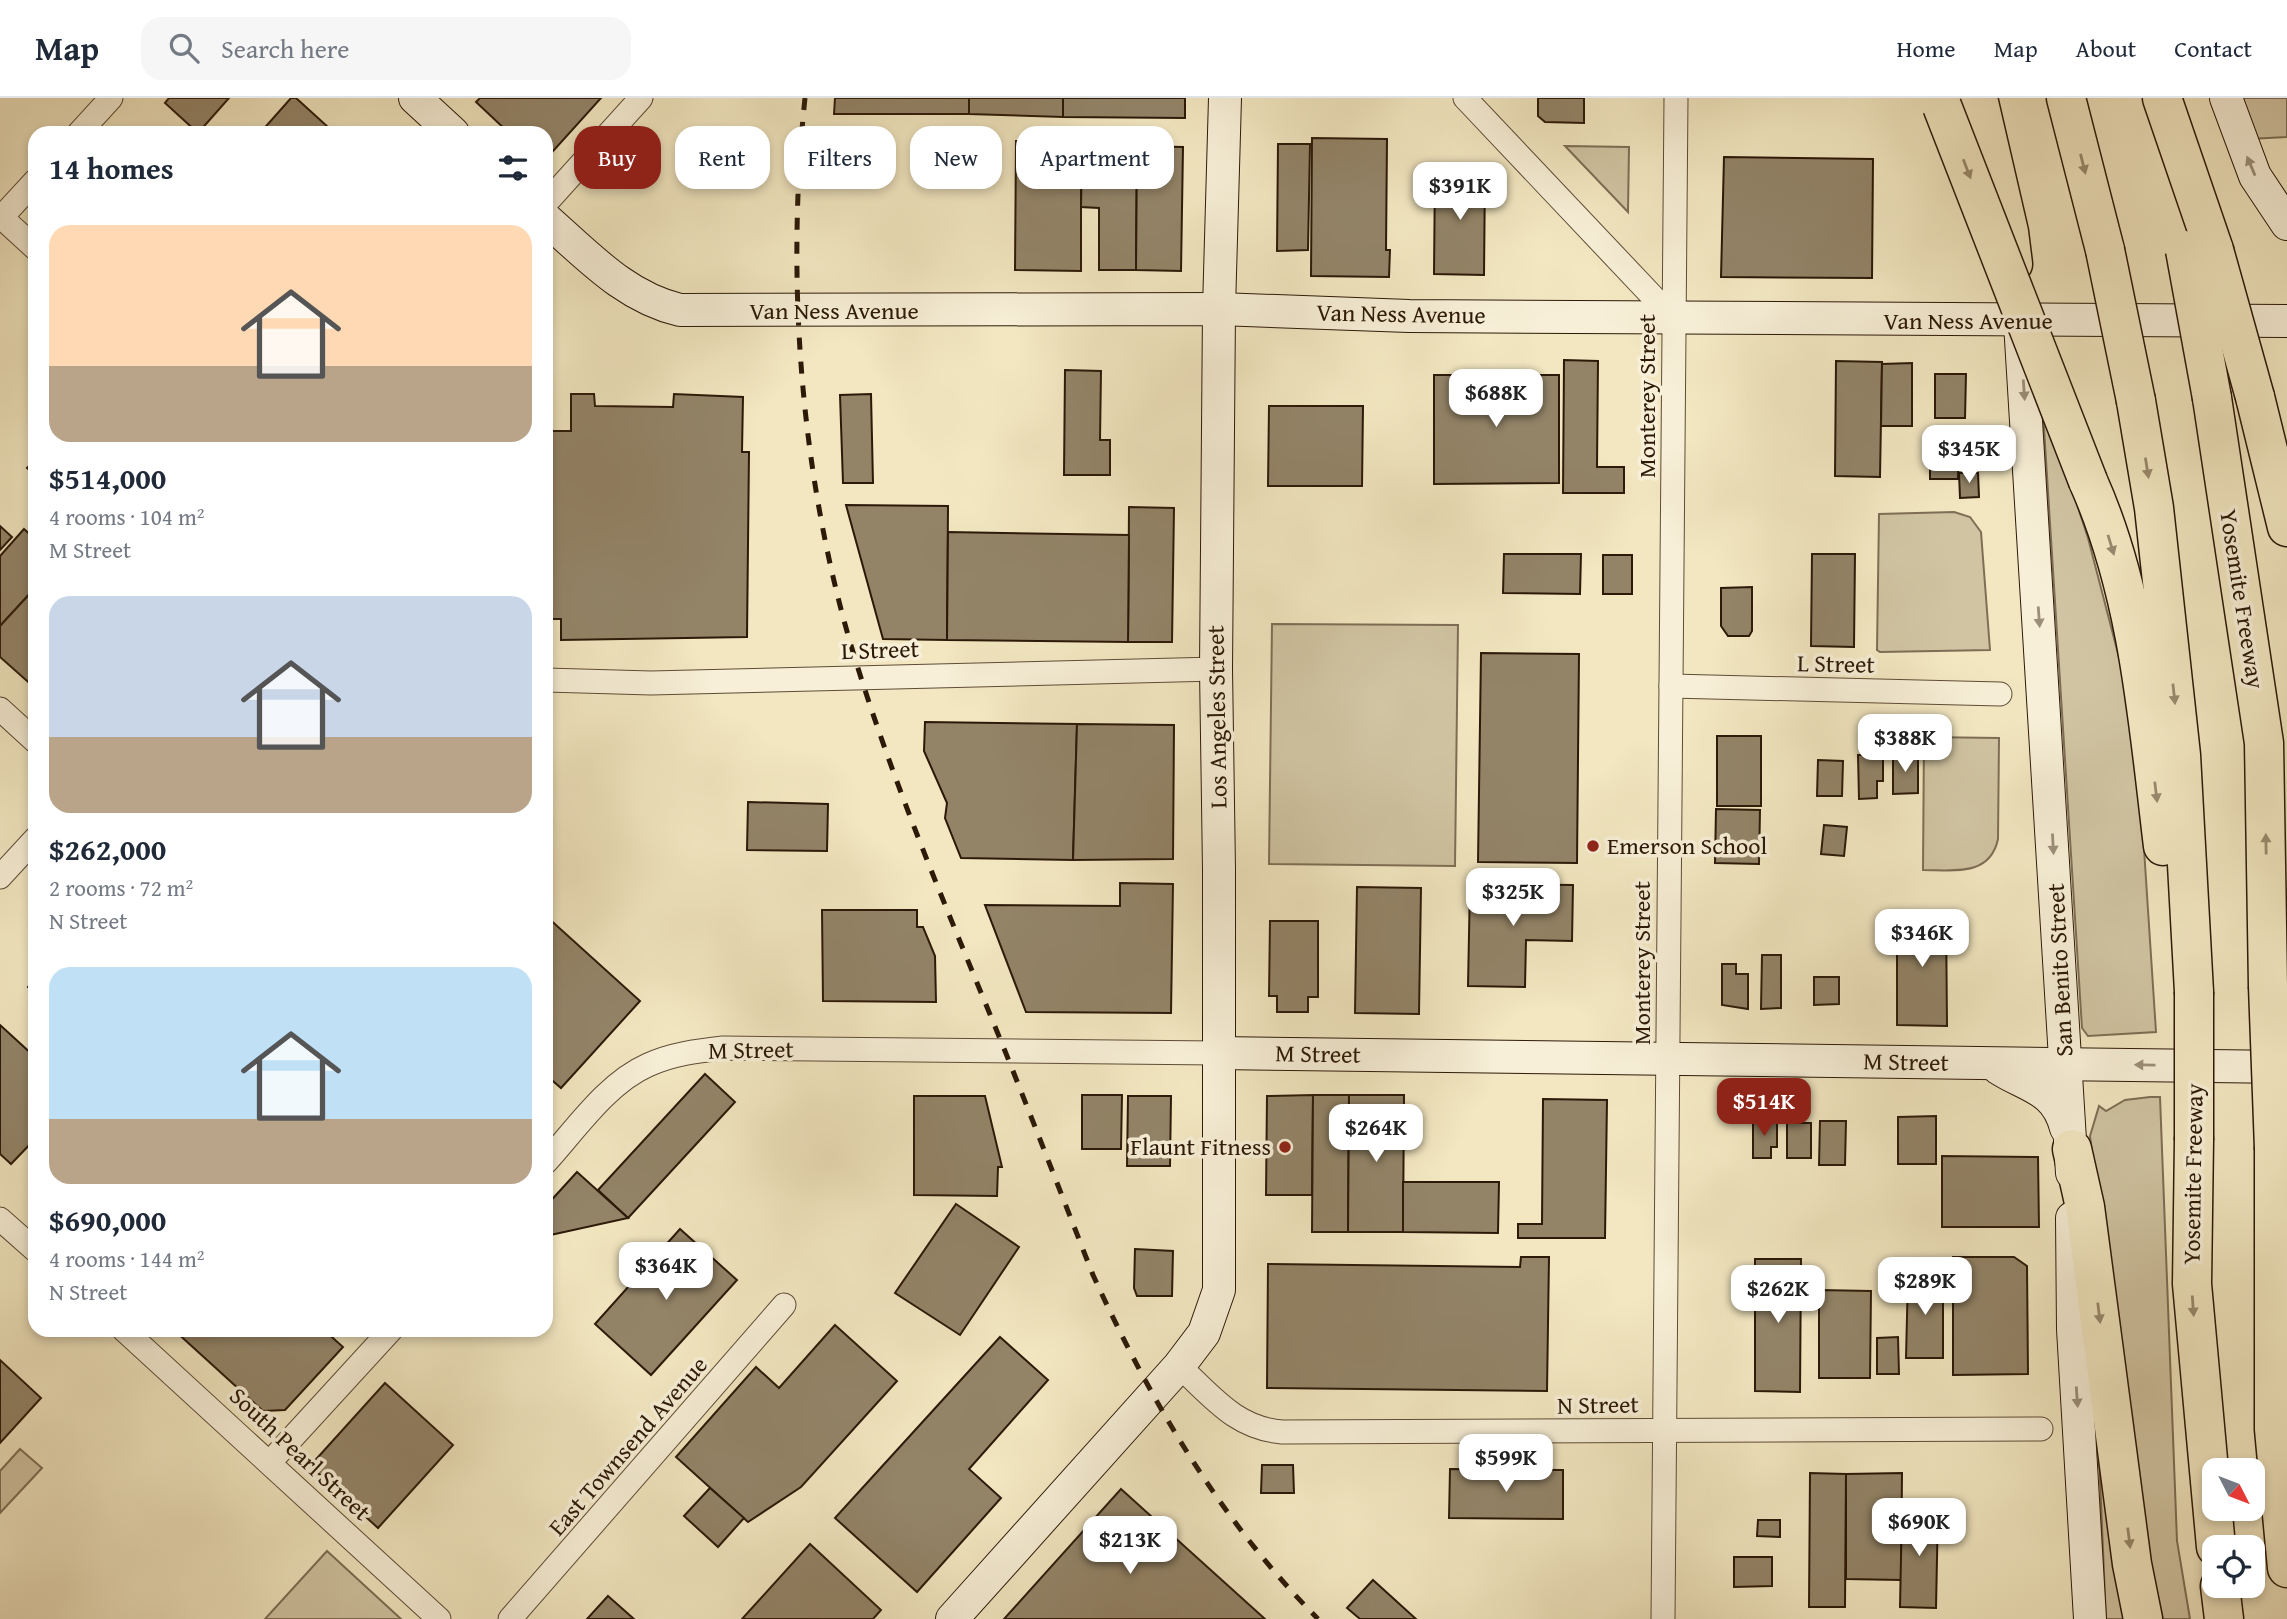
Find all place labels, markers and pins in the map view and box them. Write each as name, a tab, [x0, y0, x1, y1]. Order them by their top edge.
pin: $391K	[1411, 162, 1509, 222]
pin: $688K	[1447, 370, 1545, 429]
pin: $345K	[1920, 426, 2018, 485]
pin: $388K	[1856, 714, 1954, 774]
place label: Emerson School	[1607, 828, 1767, 863]
marker: Emerson School	[1585, 838, 1601, 854]
pin: $325K	[1464, 868, 1562, 928]
pin: $346K	[1873, 910, 1971, 969]
pin: $514K	[1715, 1079, 1813, 1138]
pin: $264K	[1327, 1104, 1425, 1164]
place label: Flaunt Fitness	[1130, 1129, 1271, 1164]
marker: Flaunt Fitness	[1277, 1139, 1293, 1155]
pin: $364K	[617, 1242, 715, 1302]
pin: $289K	[1876, 1258, 1974, 1317]
pin: $262K	[1729, 1266, 1827, 1325]
pin: $599K	[1457, 1434, 1555, 1494]
pin: $690K	[1870, 1498, 1968, 1558]
pin: $213K	[1081, 1516, 1179, 1576]

